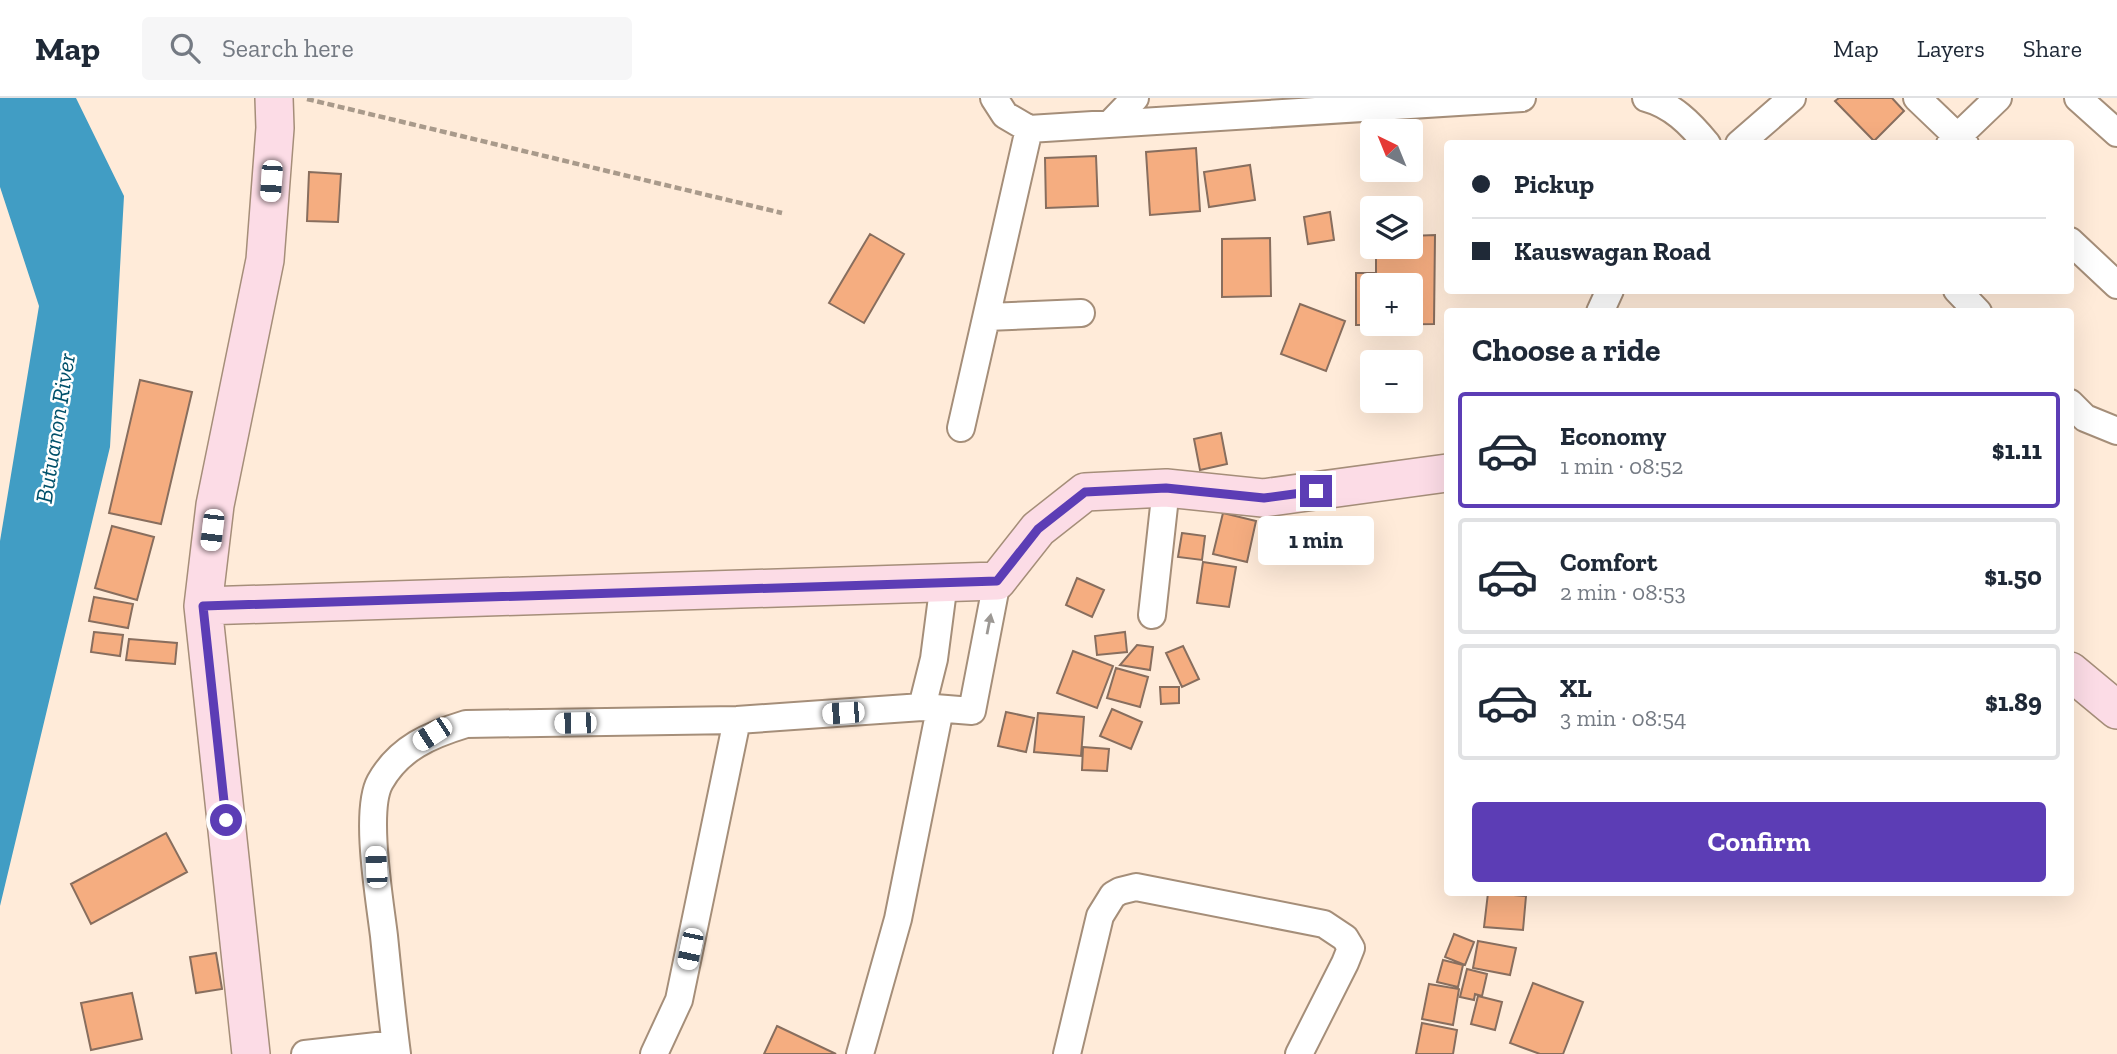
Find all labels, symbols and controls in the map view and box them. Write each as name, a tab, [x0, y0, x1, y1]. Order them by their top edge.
search box	[142, 17, 632, 80]
text: Map	[35, 29, 100, 68]
icon: search	[166, 29, 204, 67]
text: Search here	[222, 32, 354, 64]
text: Map	[1833, 34, 1879, 63]
text: Layers	[1917, 34, 1985, 63]
text: Share	[2023, 34, 2082, 63]
north arrow	[1360, 119, 1423, 182]
map controls	[1360, 119, 1423, 413]
car	[260, 159, 283, 203]
text: Pickup	[1514, 168, 1594, 200]
button: layers	[1360, 196, 1423, 259]
text: Kauswagan Road	[1514, 235, 1711, 267]
button: +	[1360, 273, 1423, 336]
text: Choose a ride	[1472, 331, 1660, 369]
water label: Butuanon River	[29, 350, 81, 505]
button: −	[1360, 350, 1423, 413]
icon: car	[1476, 419, 1539, 482]
text: Economy	[1560, 420, 1666, 452]
text: $1.11	[1992, 434, 2042, 466]
text: 1 min · 08:52	[1560, 452, 1683, 480]
route end	[1300, 475, 1332, 507]
car	[200, 508, 225, 552]
callout: 1 min	[1258, 516, 1374, 564]
text: 1 min	[1289, 526, 1343, 554]
icon: car	[1476, 545, 1539, 608]
text: Comfort	[1560, 546, 1657, 578]
text: $1.50	[1984, 560, 2042, 592]
text: 2 min · 08:53	[1560, 578, 1686, 606]
one-way arrow	[983, 613, 994, 635]
icon: car	[1476, 671, 1539, 734]
text: XL	[1560, 672, 1592, 704]
text: $1.89	[1985, 686, 2042, 718]
car	[822, 701, 865, 725]
text: 3 min · 08:54	[1560, 704, 1686, 732]
car	[554, 712, 597, 734]
car	[409, 714, 456, 754]
button: Confirm	[1472, 802, 2046, 882]
route start	[210, 804, 242, 836]
car	[365, 845, 388, 889]
car	[676, 926, 705, 972]

